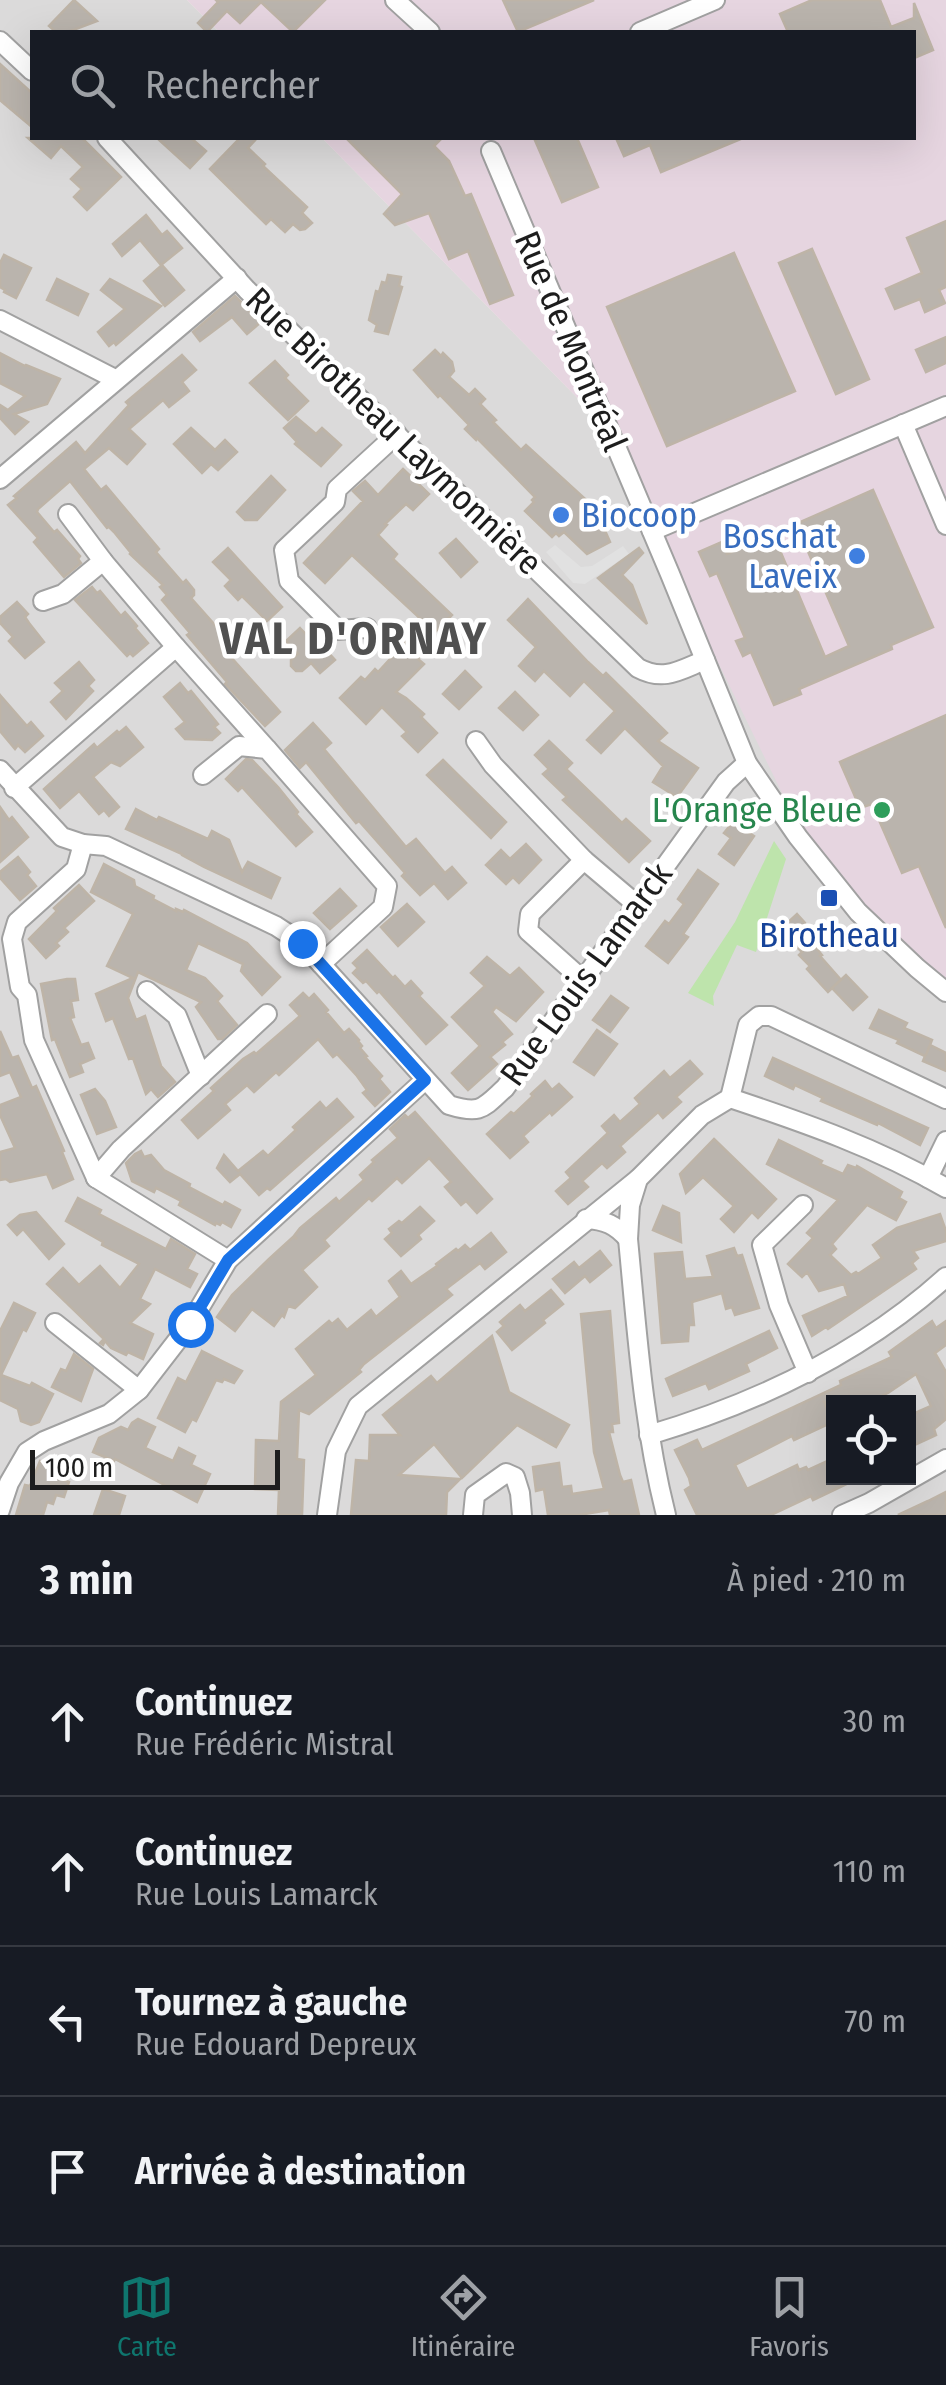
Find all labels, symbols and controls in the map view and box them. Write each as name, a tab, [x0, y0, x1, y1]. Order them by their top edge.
search box	[30, 30, 916, 140]
icon: search	[65, 58, 120, 113]
text: Rechercher	[145, 62, 320, 108]
street label: Rue de Montréal	[506, 225, 636, 457]
street label: Rue Birotheau Laymonnière	[237, 279, 551, 583]
place label: Biocoop	[581, 494, 697, 536]
marker: Biocoop	[550, 504, 572, 526]
place label: Boschat Laveix	[722, 515, 838, 597]
marker: Boschat Laveix	[846, 545, 868, 567]
district label: VAL D'ORNAY	[219, 612, 488, 666]
place label: L'Orange Bleue	[652, 789, 862, 831]
marker: L'Orange Bleue	[871, 799, 893, 821]
street label: Rue Louis Lamarck	[491, 854, 681, 1094]
marker: Birotheau	[818, 887, 840, 909]
place label: Birotheau	[759, 914, 899, 956]
route end	[280, 921, 326, 967]
route start	[168, 1302, 214, 1348]
map controls	[826, 1395, 916, 1485]
button: locate	[826, 1395, 916, 1485]
scale bar	[30, 1445, 280, 1490]
text: 100 m	[45, 1451, 113, 1484]
text: 3 min	[40, 1555, 134, 1605]
text: À pied · 210 m	[727, 1561, 906, 1599]
text: Continuez	[135, 1679, 292, 1725]
icon: ahead	[40, 1694, 95, 1749]
text: 30 m	[843, 1702, 906, 1740]
text: Rue Frédéric Mistral	[135, 1725, 394, 1763]
text: Continuez	[135, 1829, 292, 1875]
icon: ahead	[40, 1844, 95, 1899]
text: 110 m	[833, 1852, 906, 1890]
text: Rue Louis Lamarck	[135, 1875, 378, 1913]
text: Tournez à gauche	[135, 1979, 407, 2025]
icon: left	[40, 1994, 95, 2049]
text: 70 m	[845, 2002, 906, 2040]
text: Rue Edouard Depreux	[135, 2025, 416, 2063]
icon: arrive	[40, 2144, 95, 2199]
text: Arrivée à destination	[135, 2148, 466, 2194]
tab: Carte	[117, 2270, 177, 2363]
tab: Itinéraire	[411, 2270, 515, 2363]
tab: Favoris	[749, 2270, 829, 2363]

